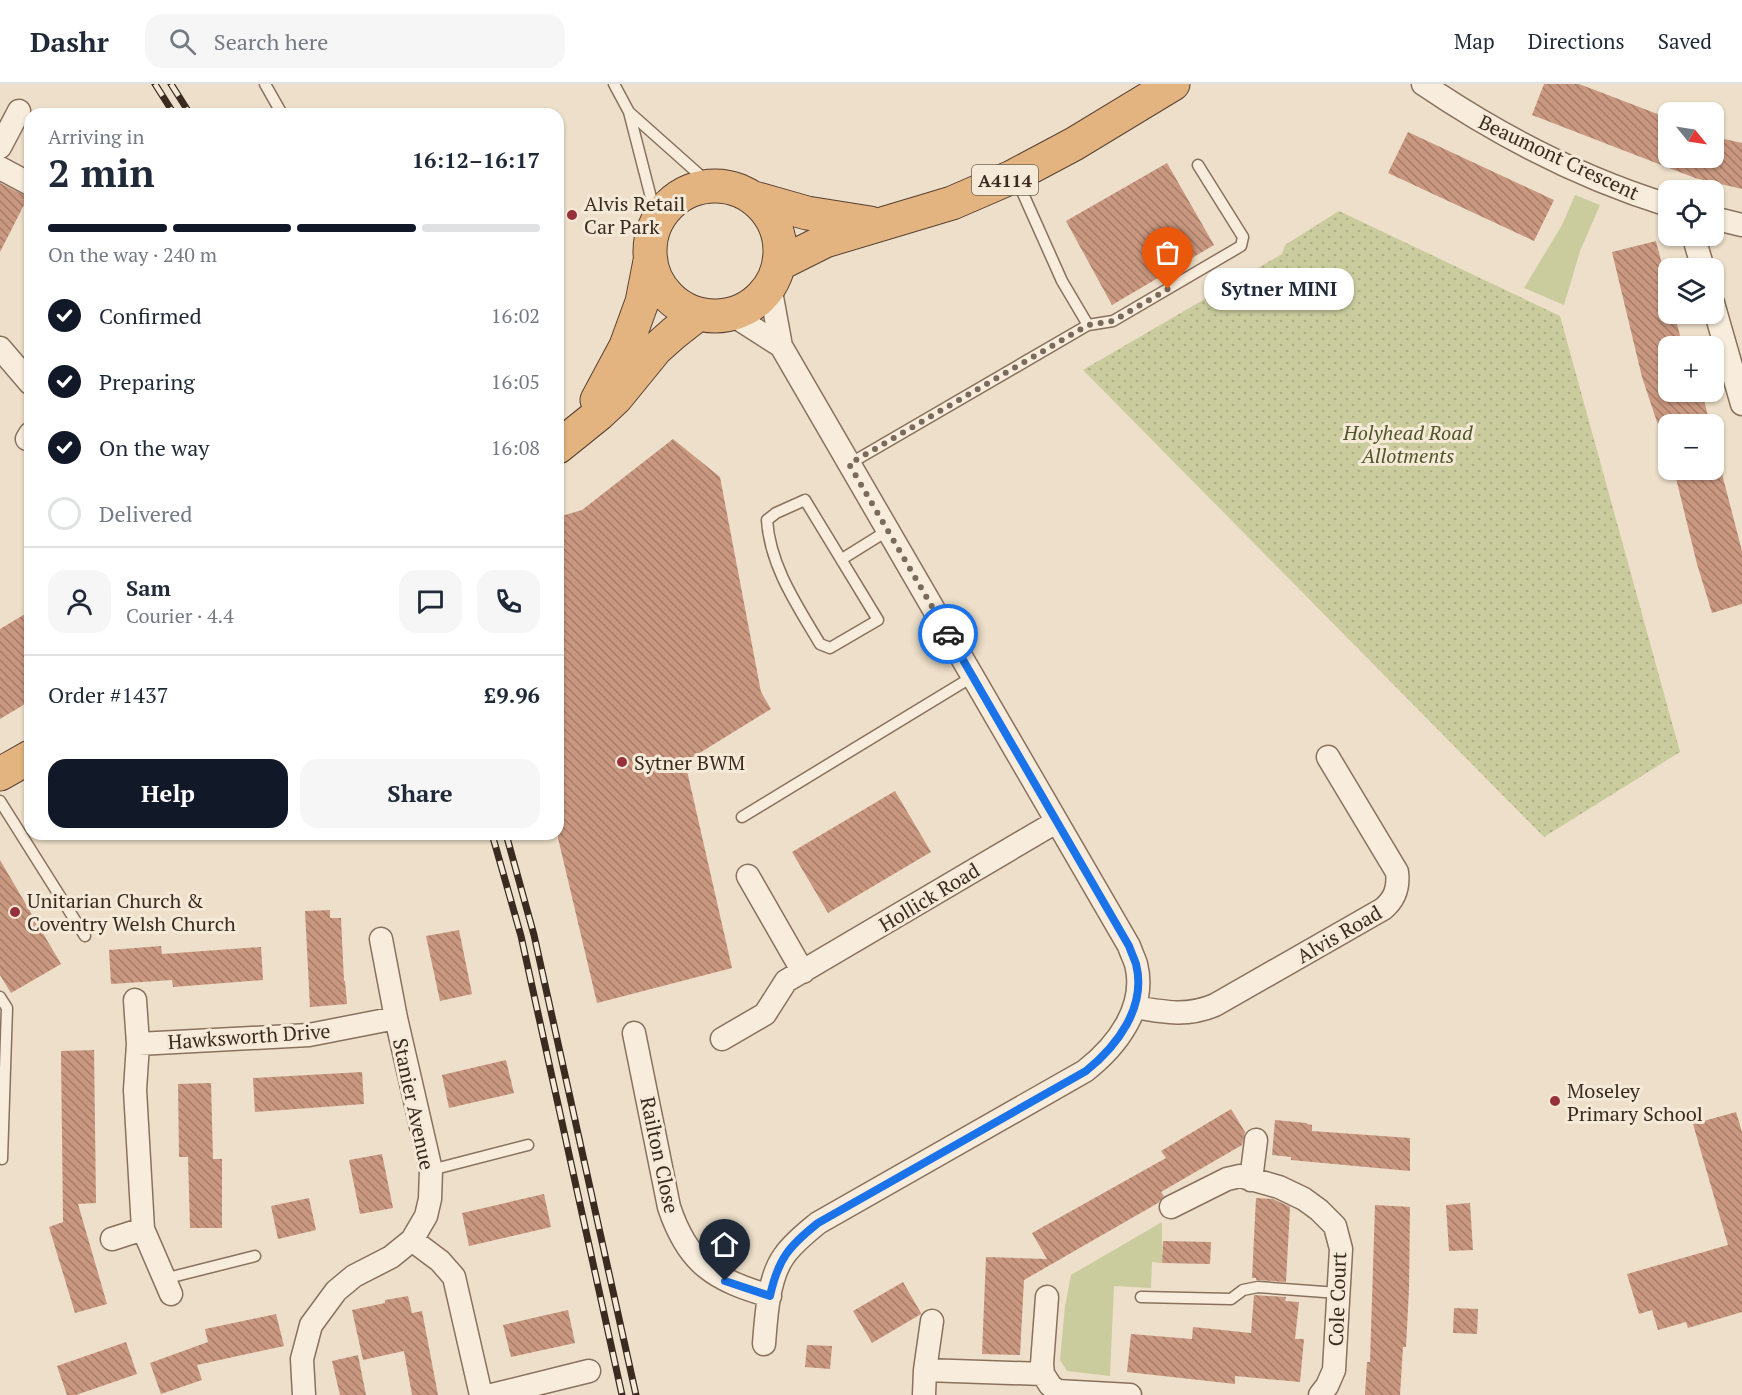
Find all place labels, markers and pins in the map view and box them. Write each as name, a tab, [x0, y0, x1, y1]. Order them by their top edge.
place label: Alvis Retail Car Park	[584, 190, 685, 240]
marker: Alvis Retail Car Park	[565, 208, 579, 222]
pin	[1142, 227, 1193, 289]
callout: Sytner MINI	[1204, 268, 1354, 310]
place label: Sytner BWM	[634, 749, 745, 776]
marker: Sytner BWM	[615, 755, 629, 769]
place label: Unitarian Church & Coventry Welsh Church	[27, 887, 236, 937]
marker: Unitarian Church & Coventry Welsh Church	[8, 905, 22, 919]
place label: Moseley Primary School	[1567, 1077, 1703, 1127]
marker: Moseley Primary School	[1548, 1094, 1562, 1108]
pin	[699, 1219, 750, 1281]

